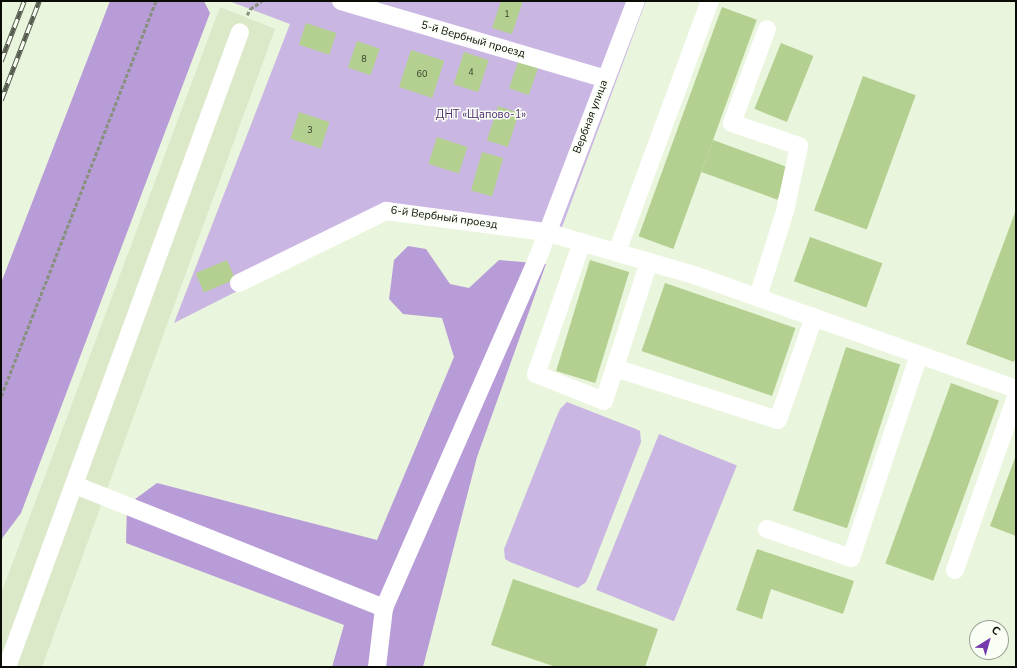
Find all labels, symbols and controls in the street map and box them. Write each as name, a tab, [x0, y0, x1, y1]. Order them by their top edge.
house number: 1	[504, 9, 510, 19]
street label: 5-й Вербный проезд	[419, 19, 527, 61]
house number: 8	[361, 54, 367, 64]
house number: 4	[468, 67, 474, 77]
house number: 60	[417, 69, 427, 79]
street label: Вербная улица	[571, 78, 611, 156]
park label: ДНТ «Щапово-1»	[436, 108, 526, 122]
house number: 3	[307, 125, 313, 135]
street label: 6-й Вербный проезд	[390, 204, 498, 232]
north arrow	[969, 620, 1009, 660]
text: С	[988, 623, 1003, 639]

